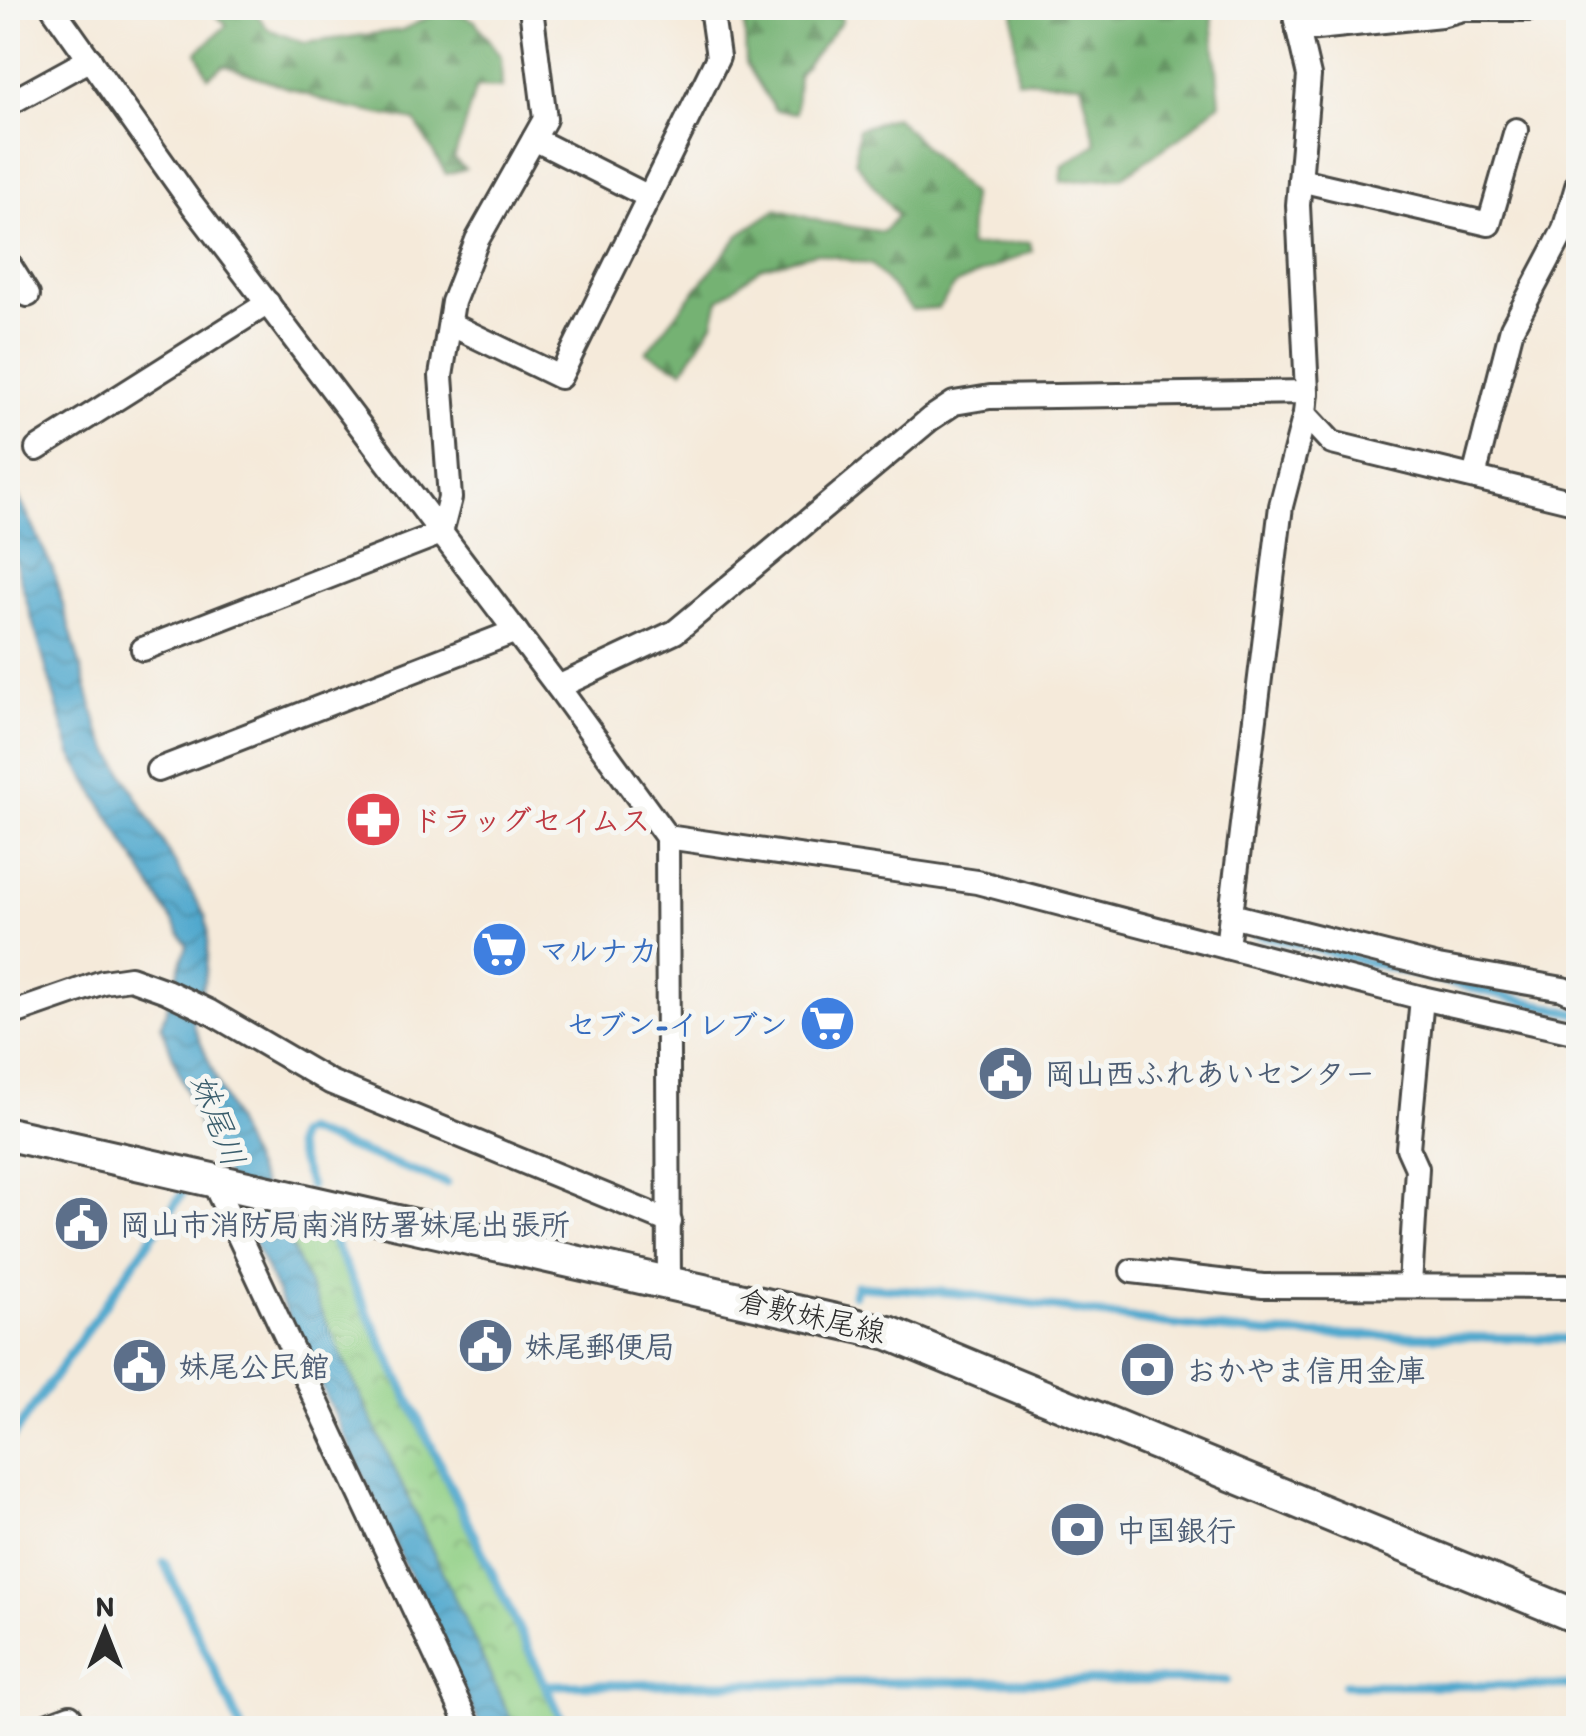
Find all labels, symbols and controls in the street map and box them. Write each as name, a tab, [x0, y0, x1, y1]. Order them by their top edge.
pharmacy icon: ドラッグセイムス	[343, 790, 403, 850]
place label: ドラッグセイムス	[412, 802, 651, 839]
supermarket icon: マルナカ	[470, 920, 530, 980]
place label: マルナカ	[539, 932, 658, 969]
supermarket icon: セブン-イレブン	[797, 994, 857, 1054]
place label: セブン-イレブン	[566, 1006, 788, 1043]
public building icon: 岡山西ふれあいセンター	[976, 1043, 1036, 1103]
place label: 岡山西ふれあいセンター	[1045, 1055, 1375, 1092]
water label: 妹尾川	[183, 1068, 253, 1172]
public building icon: 岡山市消防局南消防署妹尾出張所	[51, 1194, 111, 1254]
place label: 岡山市消防局南消防署妹尾出張所	[120, 1206, 570, 1243]
street label: 倉敷妹尾線	[735, 1281, 889, 1351]
public building icon: 妹尾郵便局	[456, 1316, 516, 1376]
place label: 妹尾郵便局	[525, 1328, 675, 1365]
public building icon: 妹尾公民館	[110, 1336, 170, 1396]
bank icon: おかやま信用金庫	[1117, 1340, 1177, 1400]
place label: 妹尾公民館	[179, 1348, 329, 1385]
place label: おかやま信用金庫	[1186, 1352, 1426, 1389]
bank icon: 中国銀行	[1047, 1500, 1107, 1560]
place label: 中国銀行	[1116, 1512, 1236, 1549]
north arrow	[55, 1581, 155, 1681]
text: N	[96, 1589, 114, 1623]

